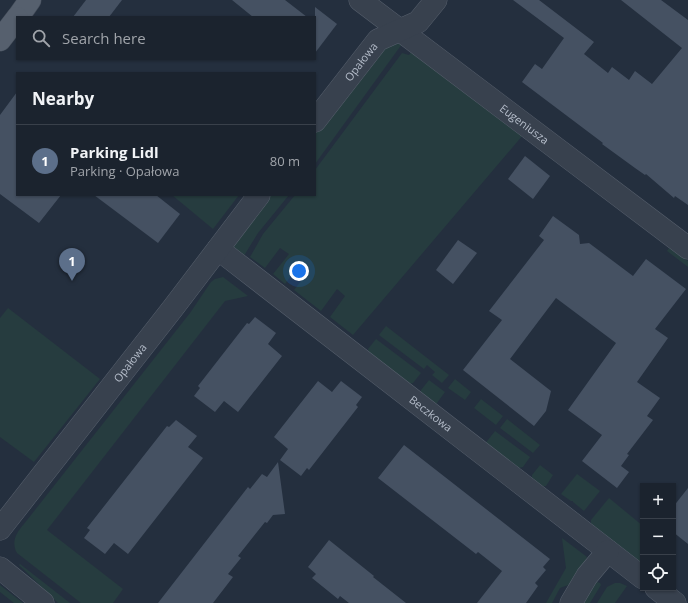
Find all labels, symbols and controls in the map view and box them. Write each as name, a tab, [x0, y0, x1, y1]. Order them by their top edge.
search box	[16, 16, 316, 60]
icon: search	[30, 27, 52, 49]
text: Search here	[62, 28, 146, 48]
street label: Opałowa	[341, 39, 381, 84]
text: Nearby	[32, 87, 94, 110]
street label: Eugeniusza	[497, 100, 552, 147]
text: Parking Lidl	[70, 142, 159, 162]
text: 1	[41, 152, 49, 170]
text: 80 m	[270, 152, 300, 170]
text: Parking · Opałowa	[70, 162, 179, 180]
pin: 1	[59, 248, 85, 281]
your location	[289, 261, 309, 281]
street label: Opałowa	[110, 340, 150, 385]
street label: Beczkowa	[406, 392, 456, 435]
map controls	[640, 483, 676, 591]
button: +	[640, 483, 676, 519]
button: −	[640, 519, 676, 555]
button: locate	[640, 555, 676, 591]

